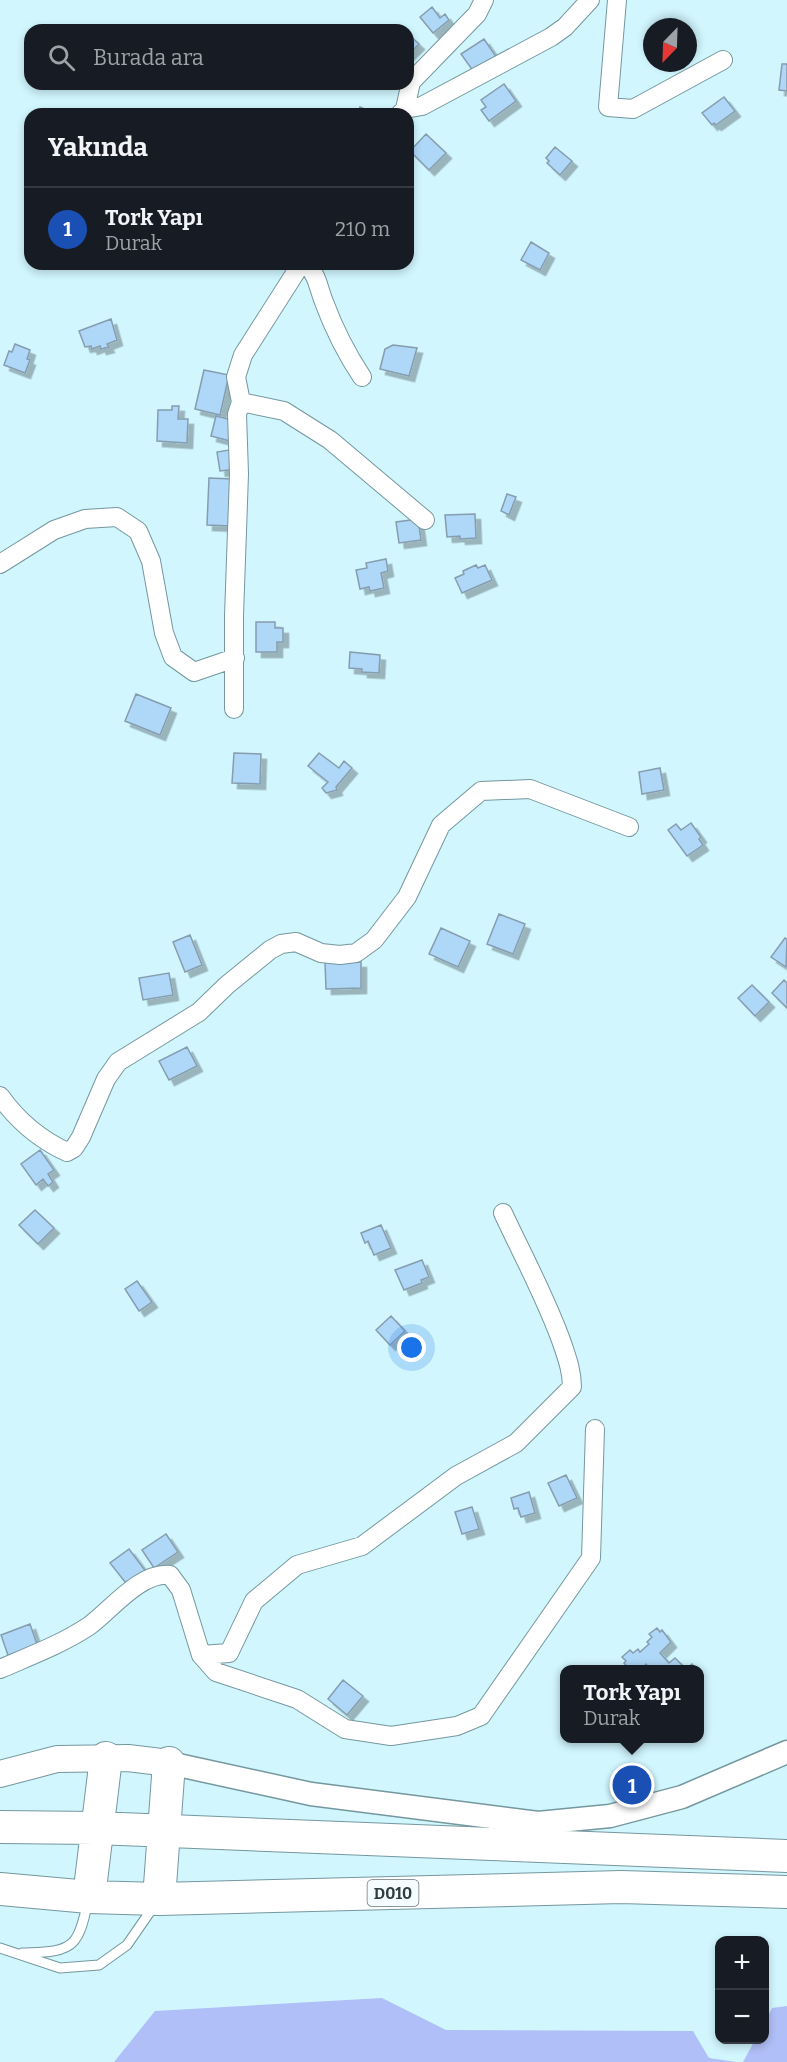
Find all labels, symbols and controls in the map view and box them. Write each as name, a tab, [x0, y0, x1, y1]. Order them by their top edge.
north arrow	[643, 18, 697, 72]
search box	[24, 24, 414, 90]
icon: search	[45, 41, 78, 74]
text: Burada ara	[93, 44, 204, 71]
text: Yakında	[48, 132, 148, 163]
text: Tork Yapı	[105, 204, 203, 231]
text: 1	[63, 217, 72, 241]
text: 210 m	[335, 217, 390, 241]
text: Durak	[105, 231, 162, 255]
your location	[397, 1333, 426, 1362]
popup	[560, 1665, 704, 1743]
text: Tork Yapı	[583, 1679, 681, 1706]
text: Durak	[583, 1706, 640, 1730]
pin: 1	[612, 1762, 652, 1808]
road number: D010	[368, 1880, 418, 1906]
map controls	[715, 1936, 769, 2044]
button: +	[715, 1936, 769, 1990]
button: −	[715, 1990, 769, 2044]

